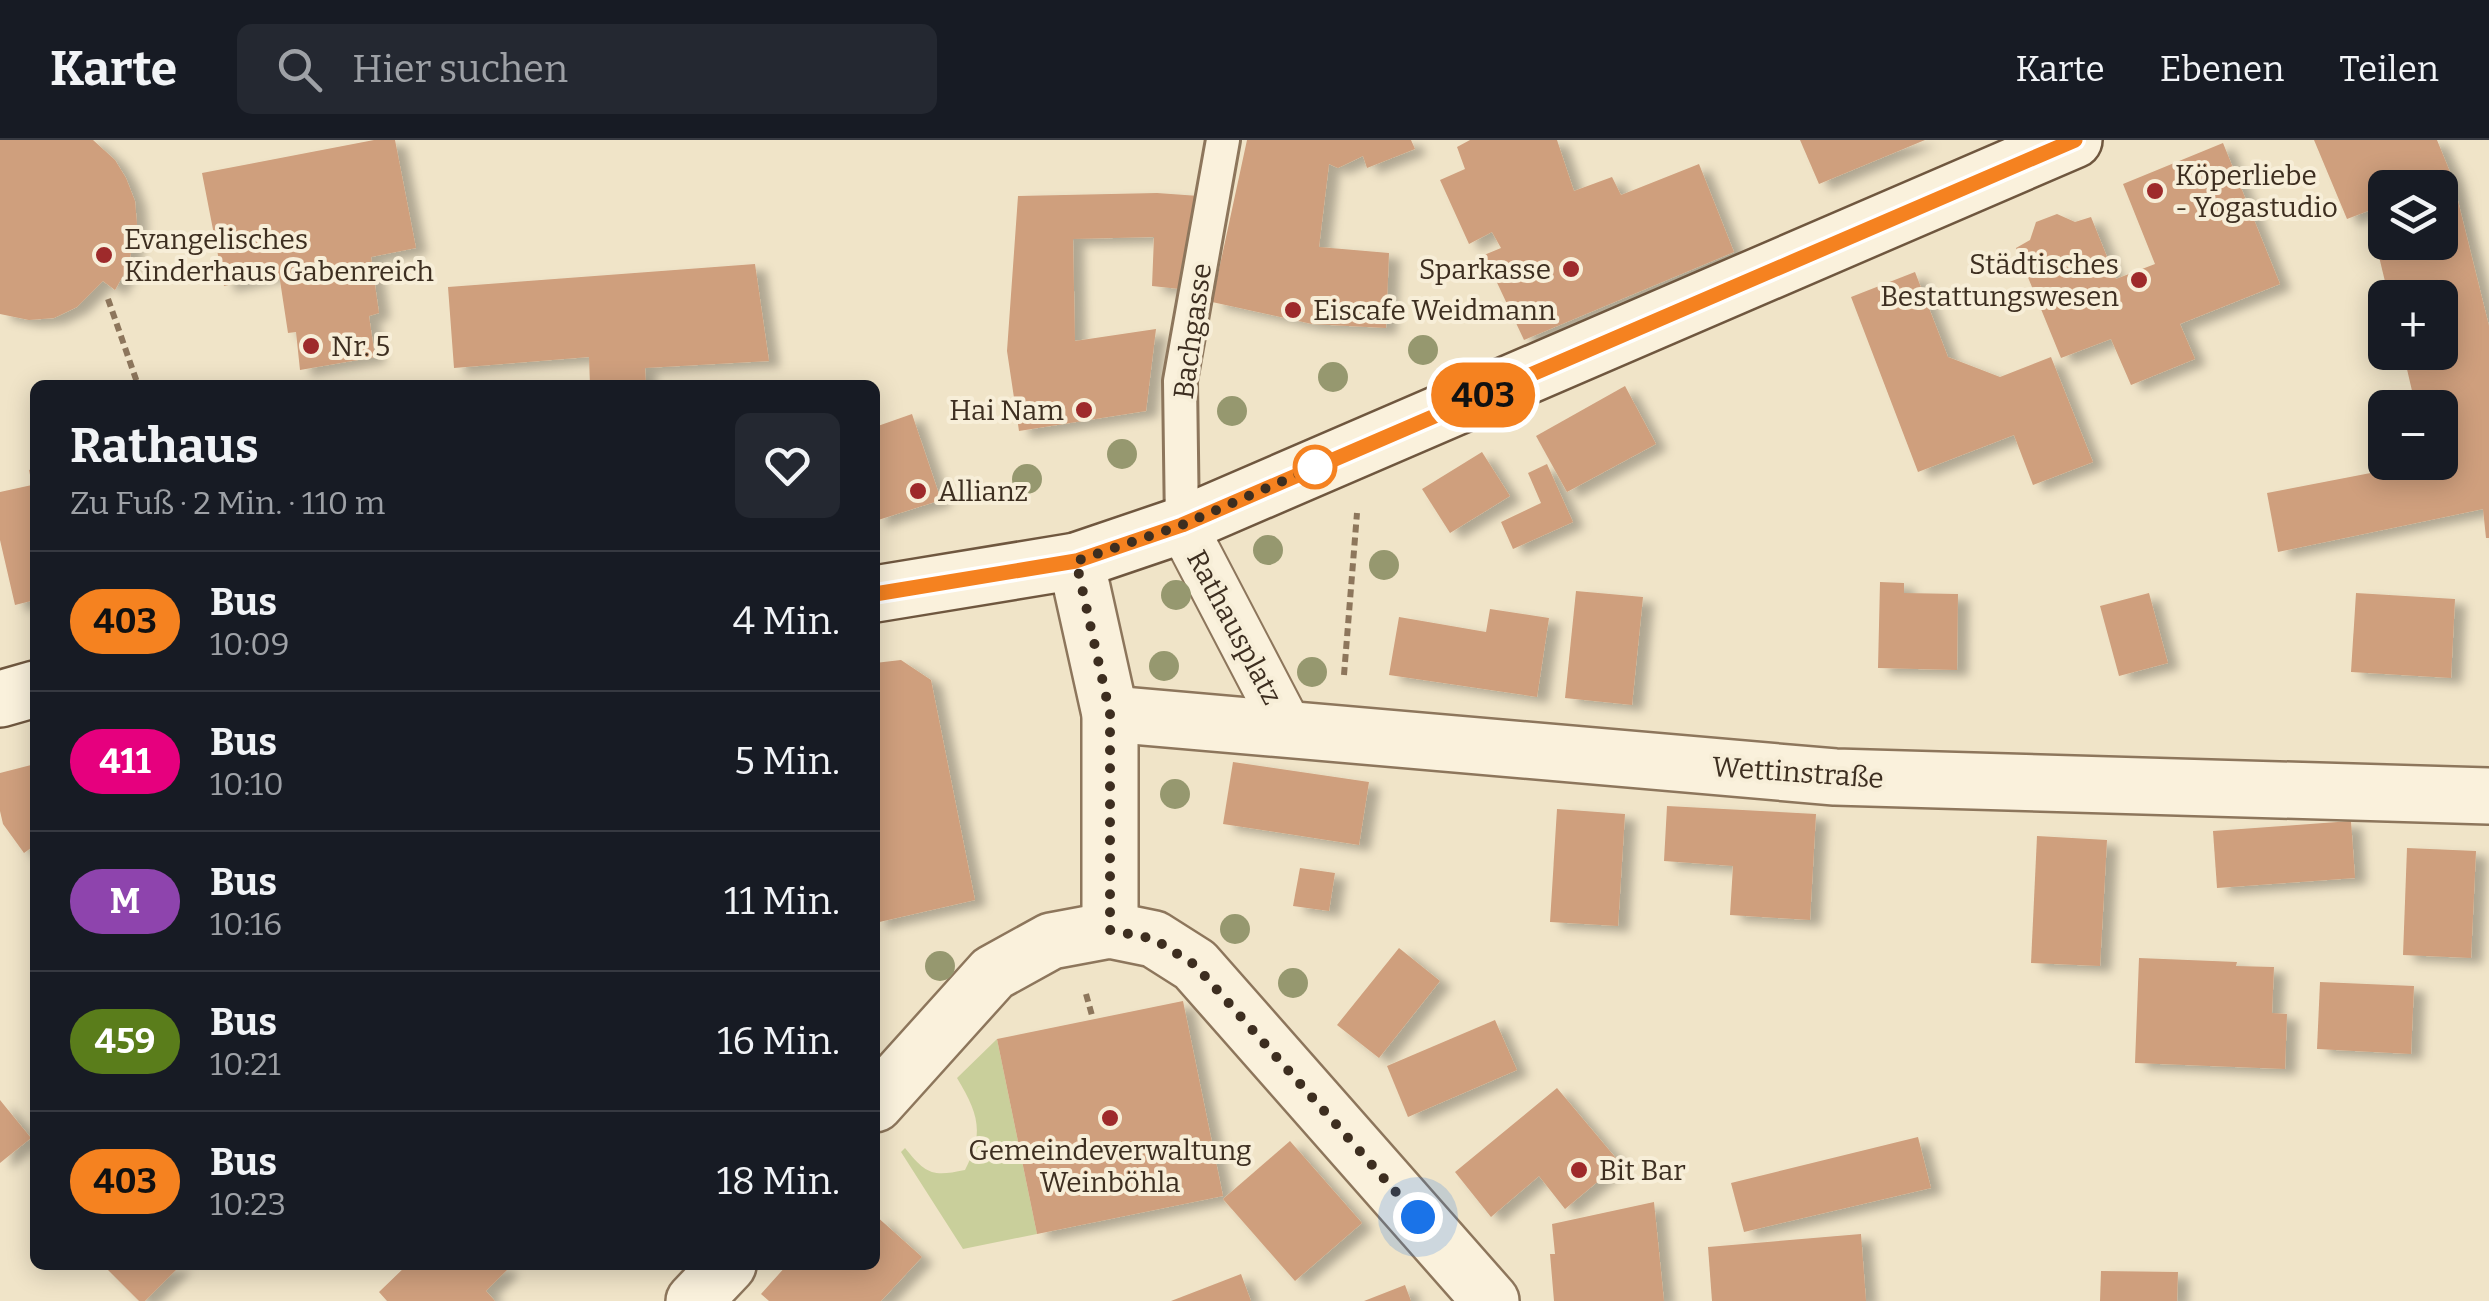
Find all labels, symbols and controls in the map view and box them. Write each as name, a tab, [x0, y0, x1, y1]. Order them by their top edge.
search box	[237, 24, 937, 114]
text: Karte	[50, 40, 177, 98]
icon: search	[272, 42, 327, 97]
text: Hier suchen	[352, 46, 568, 92]
text: Karte	[2015, 48, 2105, 90]
text: Ebenen	[2160, 48, 2284, 90]
text: Teilen	[2339, 48, 2439, 90]
place label: Köperliebe - Yogastudio	[2175, 159, 2338, 224]
map controls	[2368, 170, 2458, 480]
button: layers	[2368, 170, 2458, 260]
marker: Köperliebe - Yogastudio	[2144, 180, 2166, 202]
place label: Evangelisches Kinderhaus Gabenreich	[124, 223, 434, 288]
marker: Evangelisches Kinderhaus Gabenreich	[93, 244, 115, 266]
place label: Städtisches Bestattungswesen	[1880, 248, 2119, 313]
place label: Sparkasse	[1419, 253, 1551, 286]
marker: Sparkasse	[1560, 258, 1582, 280]
street label: Bachgasse	[1167, 261, 1218, 401]
marker: Städtisches Bestattungswesen	[2128, 269, 2150, 291]
button: +	[2368, 280, 2458, 370]
place label: Eiscafe Weidmann	[1313, 294, 1556, 327]
marker: Eiscafe Weidmann	[1282, 299, 1304, 321]
place label: Nr. 5	[331, 330, 390, 363]
marker: Nr. 5	[300, 335, 322, 357]
line badge: 403	[1426, 362, 1540, 428]
text: 403	[1451, 374, 1515, 416]
button: −	[2368, 390, 2458, 480]
place label: Hai Nam	[949, 394, 1064, 427]
marker: Hai Nam	[1073, 399, 1095, 421]
button: heart	[735, 413, 840, 518]
text: Rathaus	[70, 417, 259, 475]
unlabelled marker	[1294, 446, 1336, 488]
place label: Allianz	[938, 475, 1028, 508]
marker: Allianz	[907, 480, 929, 502]
text: Zu Fuß · 2 Min. · 110 m	[70, 484, 385, 522]
street label: Rathausplatz	[1180, 544, 1289, 710]
text: Bus	[210, 579, 277, 625]
text: 4 Min.	[733, 598, 840, 644]
text: 403	[93, 600, 157, 642]
text: 10:09	[210, 625, 290, 663]
text: Bus	[210, 719, 277, 765]
text: 5 Min.	[735, 738, 840, 784]
text: 411	[99, 740, 151, 782]
street label: Wettinstraße	[1711, 750, 1885, 795]
text: 10:10	[210, 765, 284, 803]
text: Bus	[210, 859, 277, 905]
text: 11 Min.	[724, 878, 840, 924]
text: M	[110, 880, 140, 922]
text: 10:16	[210, 905, 282, 943]
text: Bus	[210, 999, 277, 1045]
text: 16 Min.	[717, 1018, 840, 1064]
text: 459	[95, 1020, 155, 1062]
text: 10:21	[210, 1045, 281, 1083]
marker: Gemeindeverwaltung Weinböhla	[1099, 1107, 1121, 1129]
place label: Gemeindeverwaltung Weinböhla	[968, 1134, 1252, 1199]
text: Bus	[210, 1139, 277, 1185]
place label: Bit Bar	[1599, 1154, 1686, 1187]
text: 18 Min.	[717, 1158, 840, 1204]
marker: Bit Bar	[1568, 1159, 1590, 1181]
text: 403	[93, 1160, 157, 1202]
text: 10:23	[210, 1185, 286, 1223]
your location	[1393, 1192, 1443, 1242]

